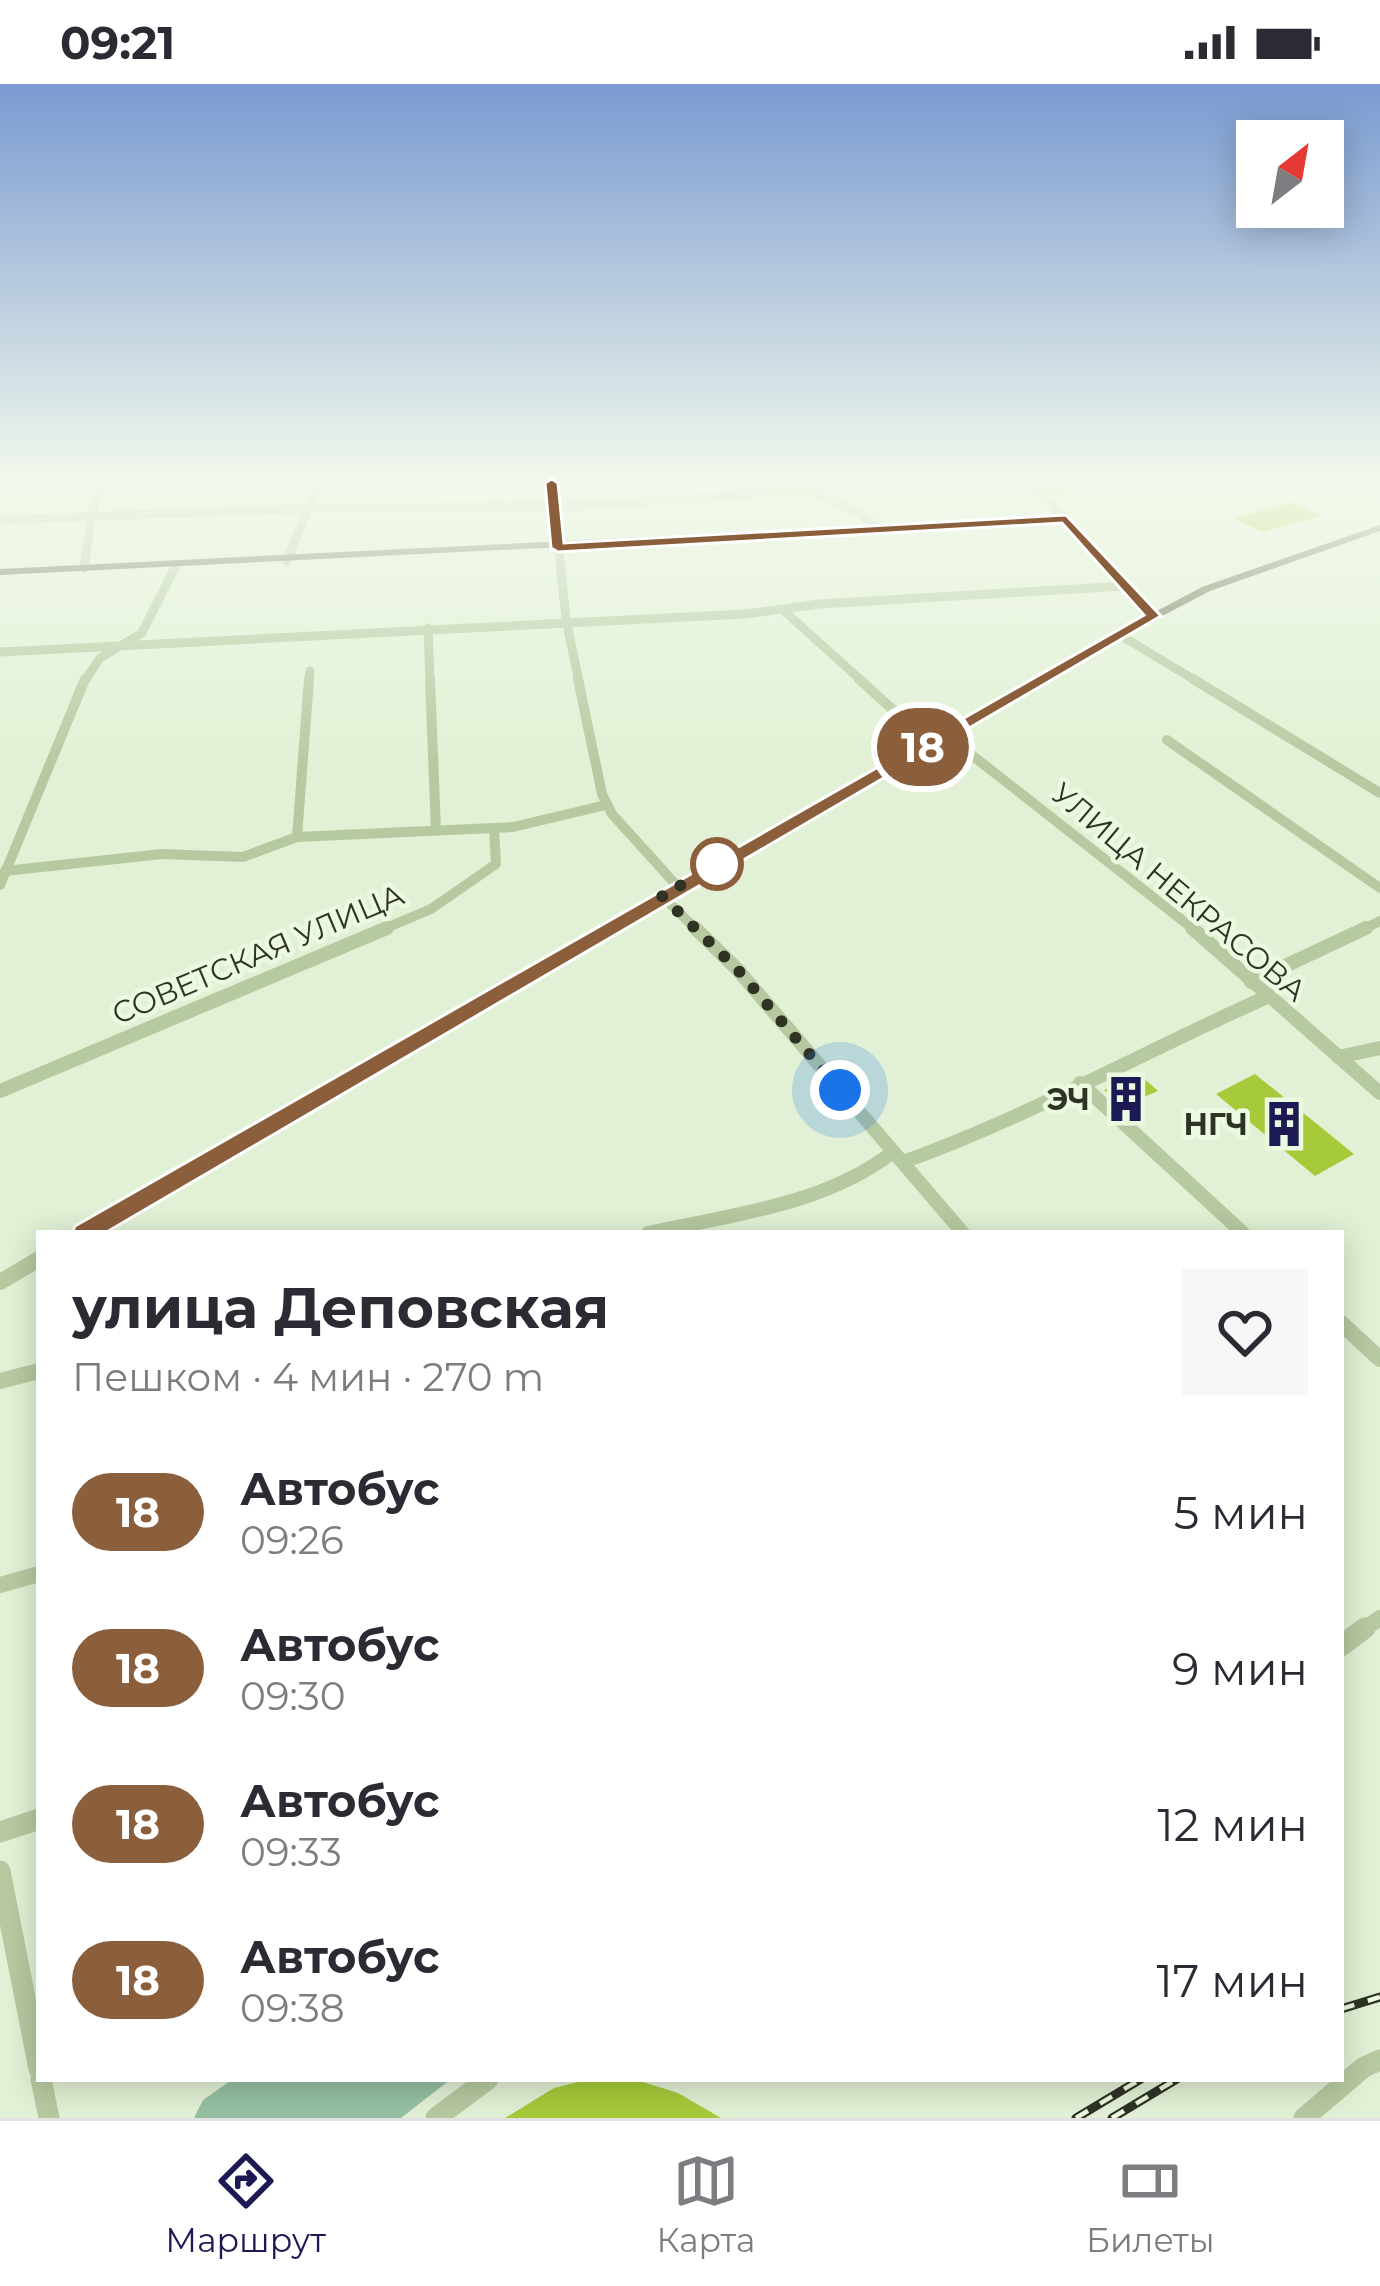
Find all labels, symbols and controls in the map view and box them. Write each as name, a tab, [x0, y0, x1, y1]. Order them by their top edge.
text: 09:21	[60, 15, 175, 70]
north arrow	[1236, 120, 1344, 228]
map controls	[1236, 120, 1344, 228]
line badge: 18	[869, 708, 977, 786]
text: 18	[901, 721, 945, 773]
street label: УЛИЦА НЕКРАСОВА	[1044, 775, 1314, 1009]
unlabelled marker	[692, 839, 742, 889]
street label: СОВЕТСКАЯ УЛИЦА	[107, 876, 409, 1032]
your location	[810, 1060, 870, 1120]
building icon: ЭЧ	[1101, 1074, 1151, 1124]
place label: ЭЧ	[1047, 1081, 1090, 1118]
building icon: НГЧ	[1259, 1099, 1309, 1149]
place label: НГЧ	[1184, 1106, 1248, 1143]
button: heart	[1182, 1269, 1308, 1395]
text: улица Деповская	[72, 1273, 609, 1342]
text: Пешком · 4 мин · 270 m	[72, 1353, 544, 1401]
text: Автобус	[240, 1461, 440, 1516]
text: 5 мин	[1174, 1485, 1308, 1540]
text: 18	[116, 1486, 160, 1538]
text: 09:26	[240, 1516, 344, 1564]
text: Автобус	[240, 1617, 440, 1672]
text: 9 мин	[1172, 1641, 1308, 1696]
text: 18	[116, 1642, 160, 1694]
text: 09:30	[240, 1672, 346, 1720]
text: Автобус	[240, 1773, 440, 1828]
text: 12 мин	[1158, 1797, 1308, 1852]
text: 18	[116, 1798, 160, 1850]
text: 09:33	[240, 1828, 342, 1876]
text: Автобус	[240, 1929, 440, 1984]
text: 17 мин	[1157, 1953, 1308, 2008]
text: 18	[116, 1954, 160, 2006]
text: 09:38	[240, 1984, 345, 2032]
tab: Маршрут	[165, 2148, 326, 2260]
tab: Карта	[657, 2148, 755, 2260]
tab: Билеты	[1086, 2148, 1215, 2260]

